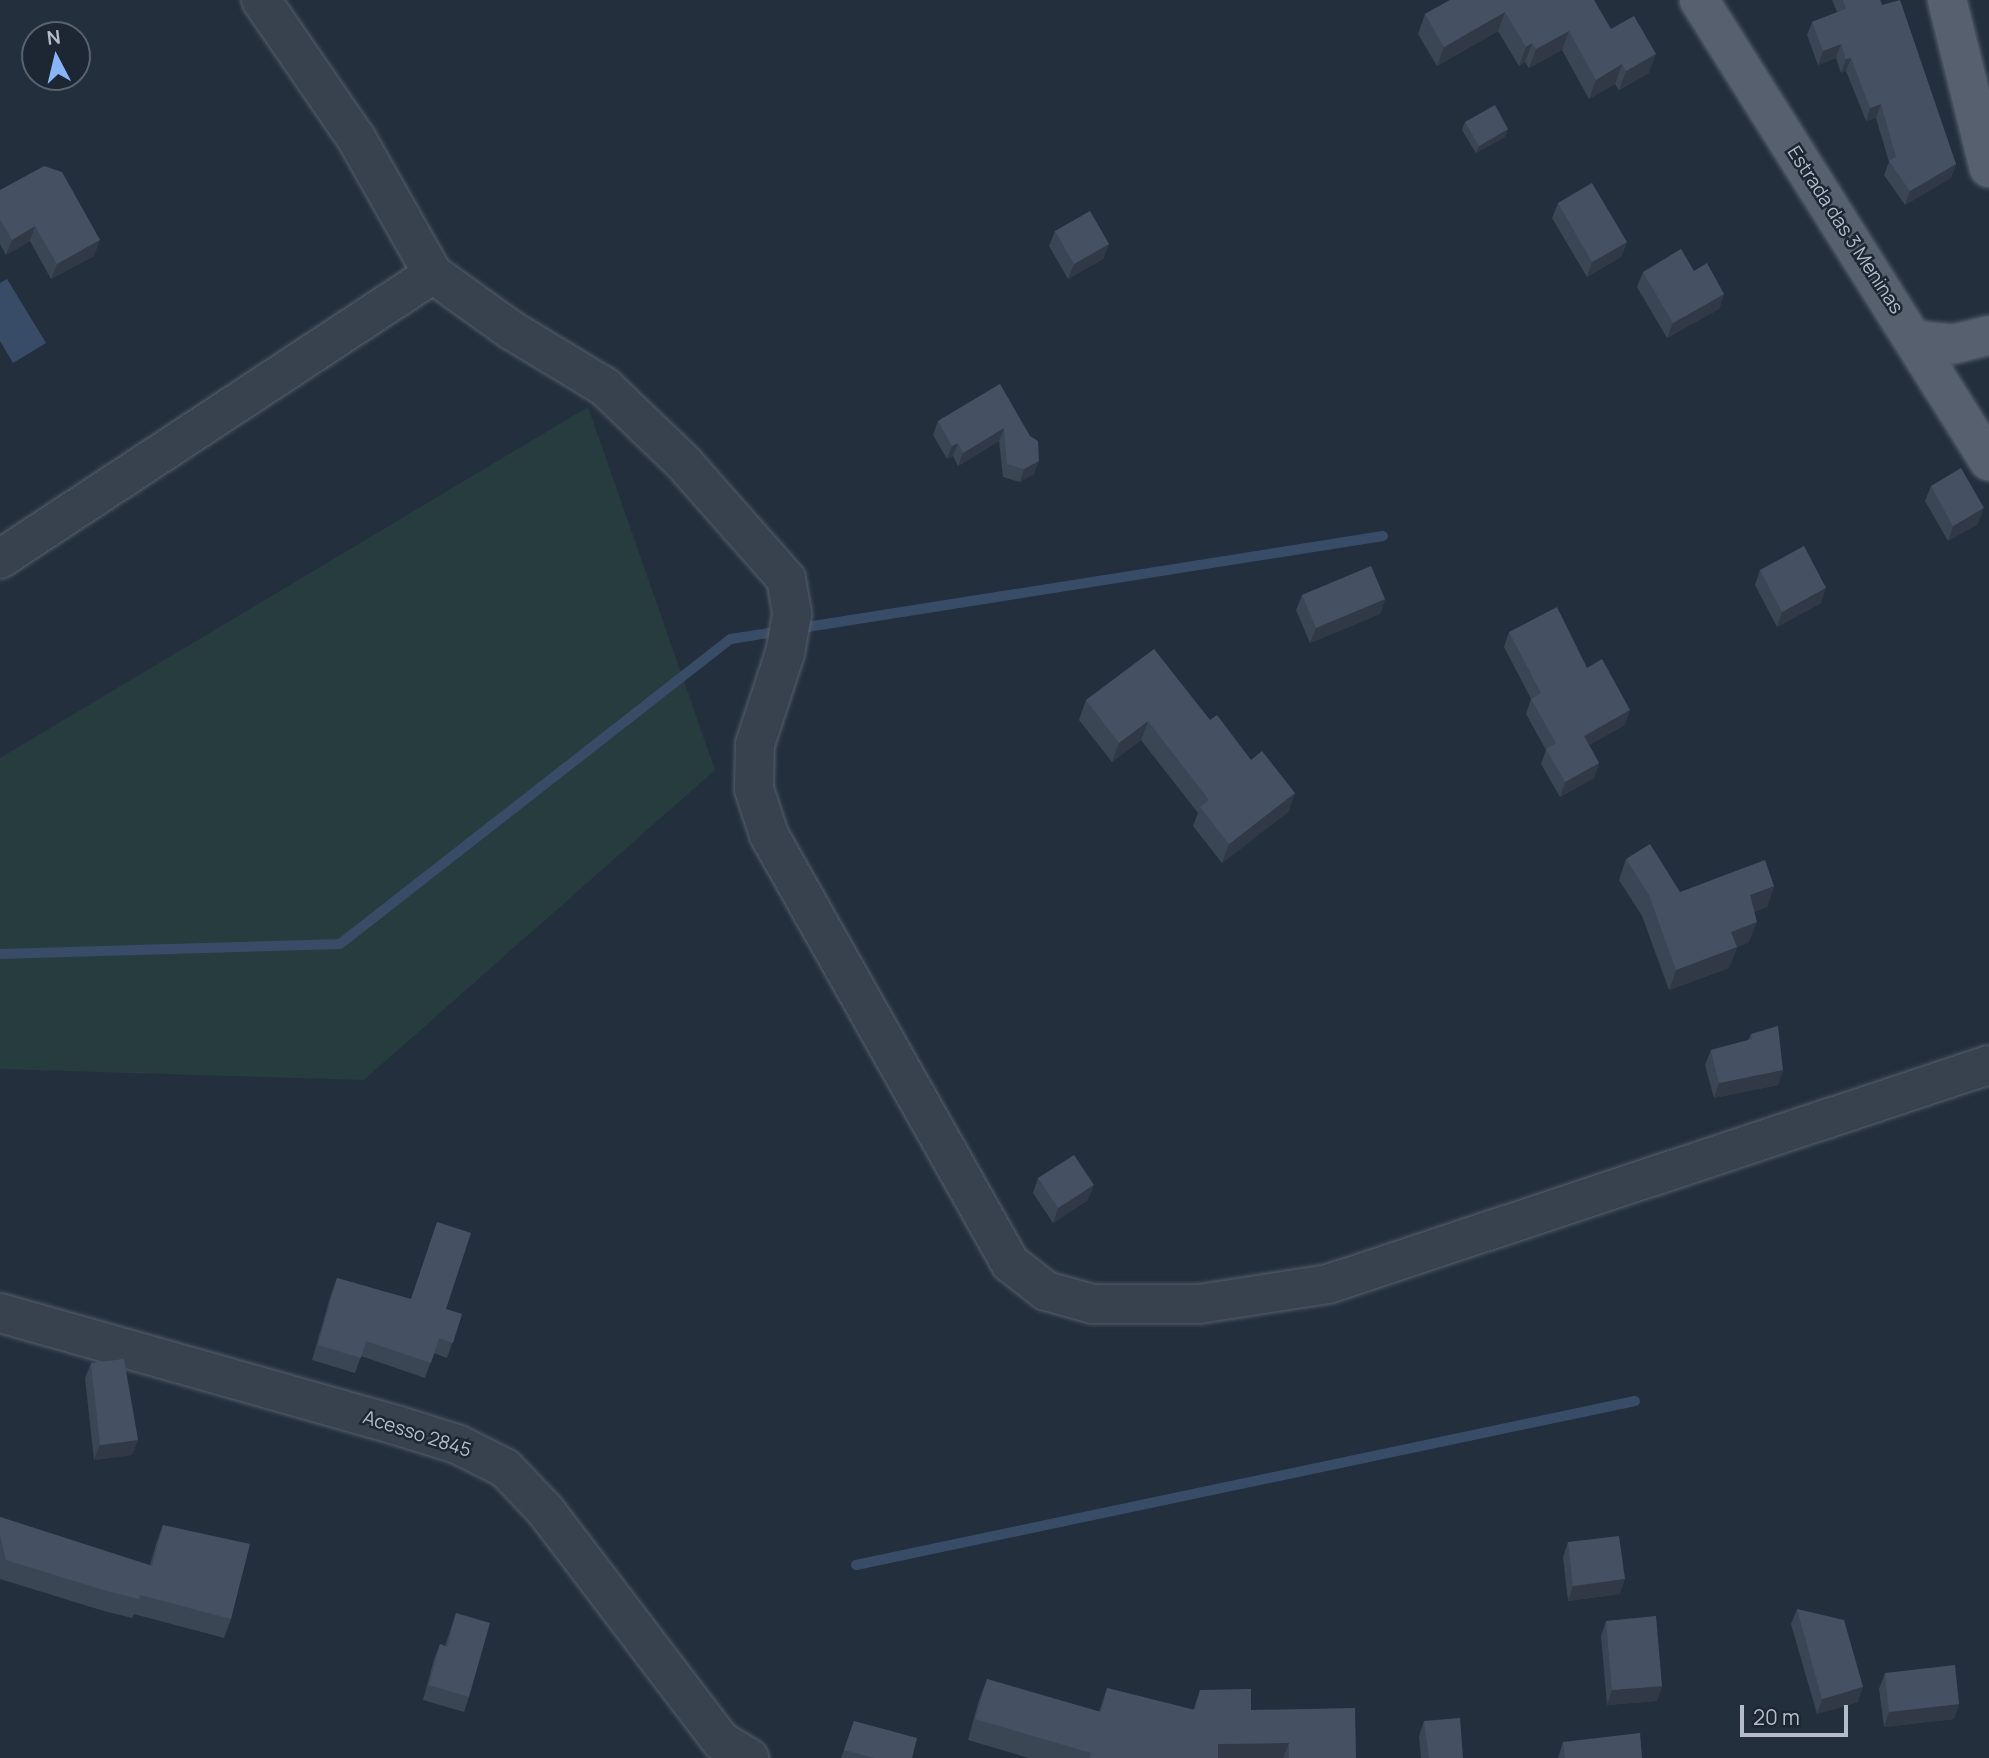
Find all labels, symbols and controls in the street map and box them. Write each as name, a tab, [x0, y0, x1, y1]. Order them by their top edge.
north arrow	[21, 21, 91, 91]
text: N	[45, 23, 62, 51]
street label: Estrada das 3 Meninas	[1782, 142, 1908, 318]
street label: Acesso 2845	[360, 1406, 474, 1462]
scale bar	[1744, 1692, 1853, 1736]
text: 20 m	[1753, 1703, 1800, 1731]

